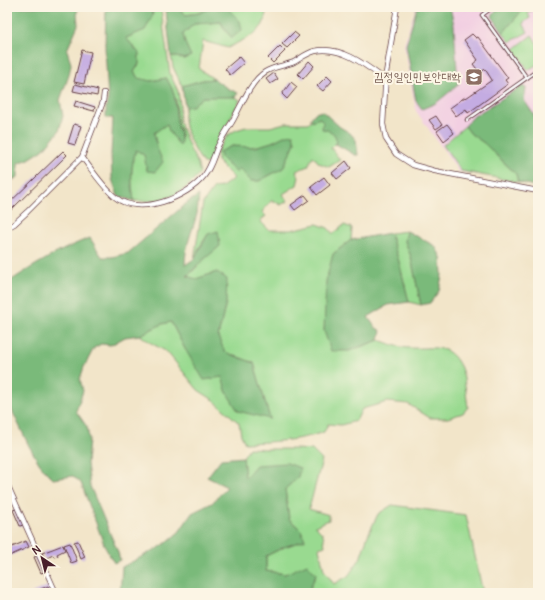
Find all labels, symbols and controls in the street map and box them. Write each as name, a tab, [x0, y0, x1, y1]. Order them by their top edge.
school or university icon: 김정일인민보안대학	[464, 67, 484, 87]
place label: 김정일인민보안대학	[374, 70, 461, 85]
north arrow	[22, 538, 62, 578]
text: N	[30, 542, 44, 558]

